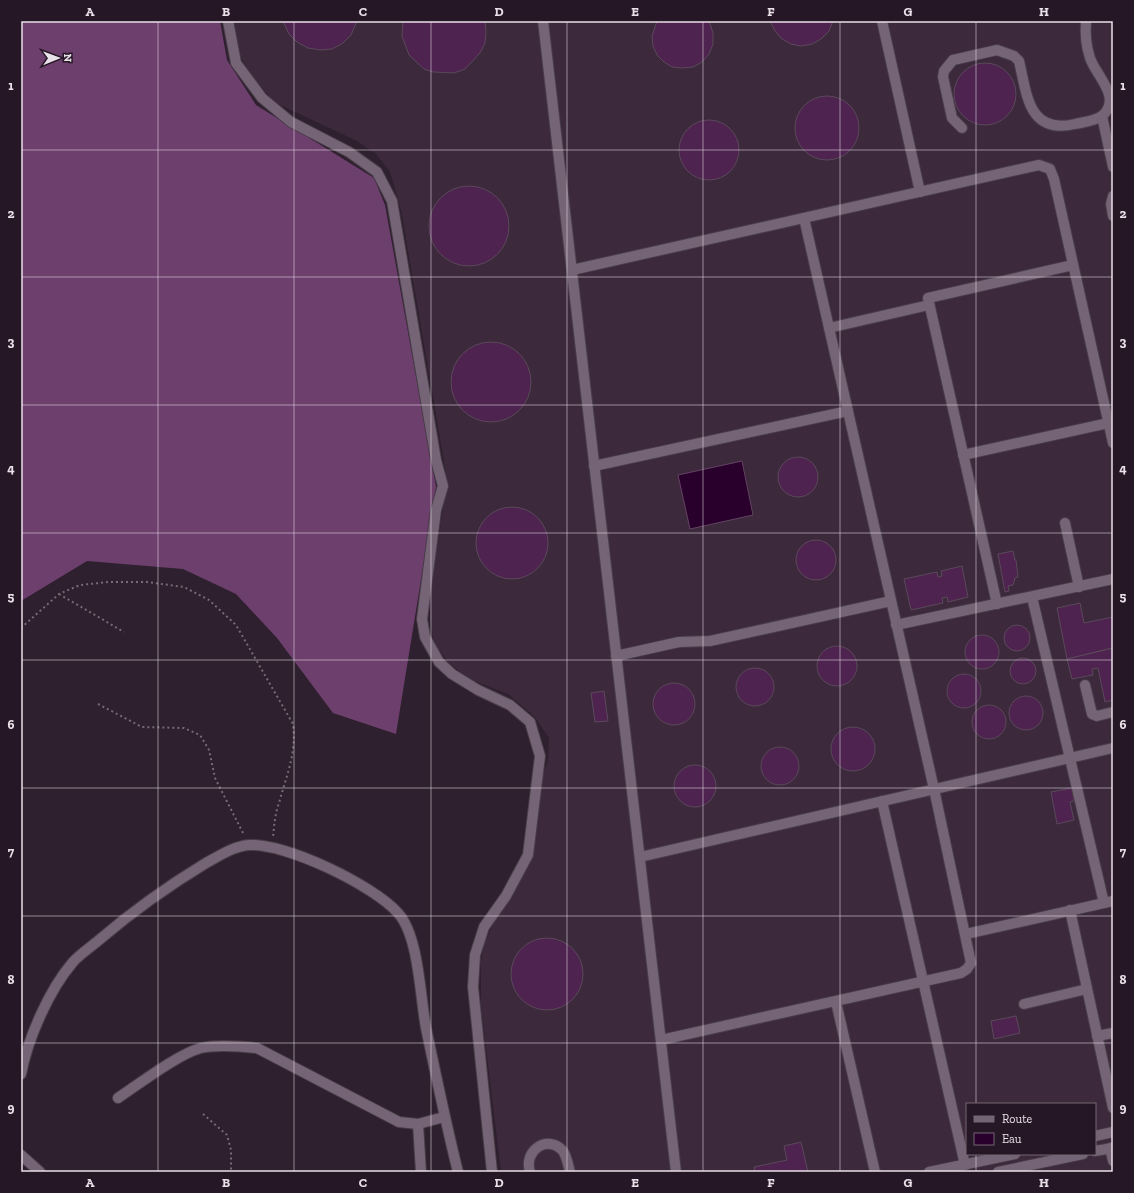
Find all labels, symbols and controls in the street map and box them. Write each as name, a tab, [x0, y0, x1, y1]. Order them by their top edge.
text: A	[86, 4, 95, 19]
text: B	[222, 4, 230, 19]
text: C	[359, 4, 367, 19]
text: D	[494, 4, 504, 19]
text: E	[631, 4, 639, 19]
text: F	[767, 4, 775, 19]
text: G	[904, 4, 913, 19]
text: H	[1039, 4, 1049, 19]
north arrow	[38, 38, 78, 78]
text: N	[61, 54, 74, 63]
text: 1	[8, 78, 14, 93]
text: 1	[1120, 78, 1126, 93]
text: 2	[8, 206, 15, 221]
text: 2	[1120, 206, 1127, 221]
text: 3	[8, 334, 15, 349]
text: 3	[1120, 334, 1127, 349]
text: 4	[7, 461, 15, 476]
text: 4	[1119, 461, 1127, 476]
text: 5	[8, 589, 15, 604]
text: 5	[1120, 589, 1127, 604]
text: 6	[8, 717, 15, 732]
text: 6	[1120, 717, 1127, 732]
text: 7	[8, 844, 15, 859]
text: 7	[1120, 844, 1127, 859]
text: 8	[7, 972, 15, 987]
text: 8	[1119, 972, 1127, 987]
text: 9	[8, 1100, 15, 1115]
text: 9	[1120, 1100, 1127, 1115]
legend	[966, 1103, 1096, 1155]
text: Route	[1002, 1112, 1033, 1126]
text: Eau	[1002, 1132, 1022, 1146]
text: A	[86, 1175, 95, 1190]
text: B	[222, 1175, 230, 1190]
text: C	[359, 1175, 367, 1190]
text: D	[494, 1175, 504, 1190]
text: E	[631, 1175, 639, 1190]
text: F	[767, 1175, 775, 1190]
text: G	[904, 1175, 913, 1190]
text: H	[1039, 1175, 1049, 1190]

